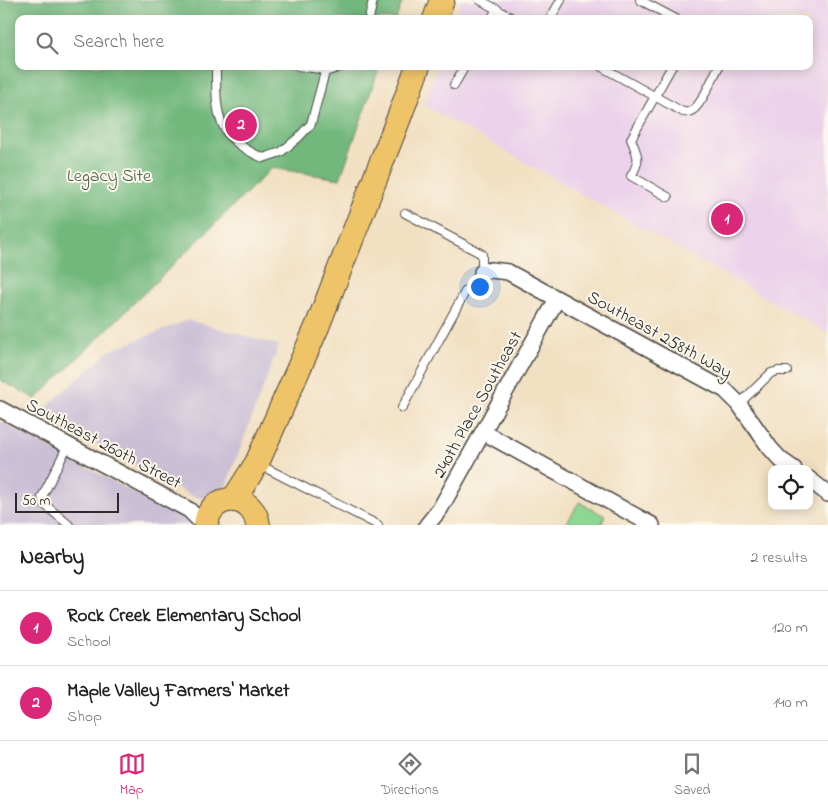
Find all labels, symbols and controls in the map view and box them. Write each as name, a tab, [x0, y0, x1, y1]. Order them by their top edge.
search box	[15, 15, 813, 70]
icon: search	[33, 29, 61, 57]
text: Search here	[73, 29, 164, 56]
pin: 2	[225, 106, 257, 144]
park label: Legacy Site	[67, 164, 152, 191]
pin: 1	[711, 200, 743, 238]
your location	[467, 274, 493, 300]
street label: Southeast 258th Way	[582, 285, 736, 386]
street label: 240th Place Southeast	[427, 327, 530, 483]
street label: Southeast 260th Street	[21, 393, 185, 497]
map controls	[768, 465, 813, 510]
button: locate	[768, 465, 813, 510]
scale bar	[15, 490, 119, 513]
text: 50 m	[22, 491, 50, 512]
text: Nearby	[20, 543, 84, 573]
text: 2 results	[750, 546, 808, 570]
text: Rock Creek Elementary School	[67, 603, 301, 630]
text: 1	[33, 616, 39, 640]
text: 120 m	[772, 616, 808, 640]
text: School	[67, 630, 111, 654]
text: Maple Valley Farmers' Market	[67, 678, 289, 705]
text: 2	[32, 691, 40, 715]
text: 140 m	[773, 691, 808, 715]
text: Shop	[67, 705, 102, 729]
tab: Map	[118, 750, 146, 801]
tab: Directions	[381, 750, 439, 801]
tab: Saved	[674, 750, 710, 801]

